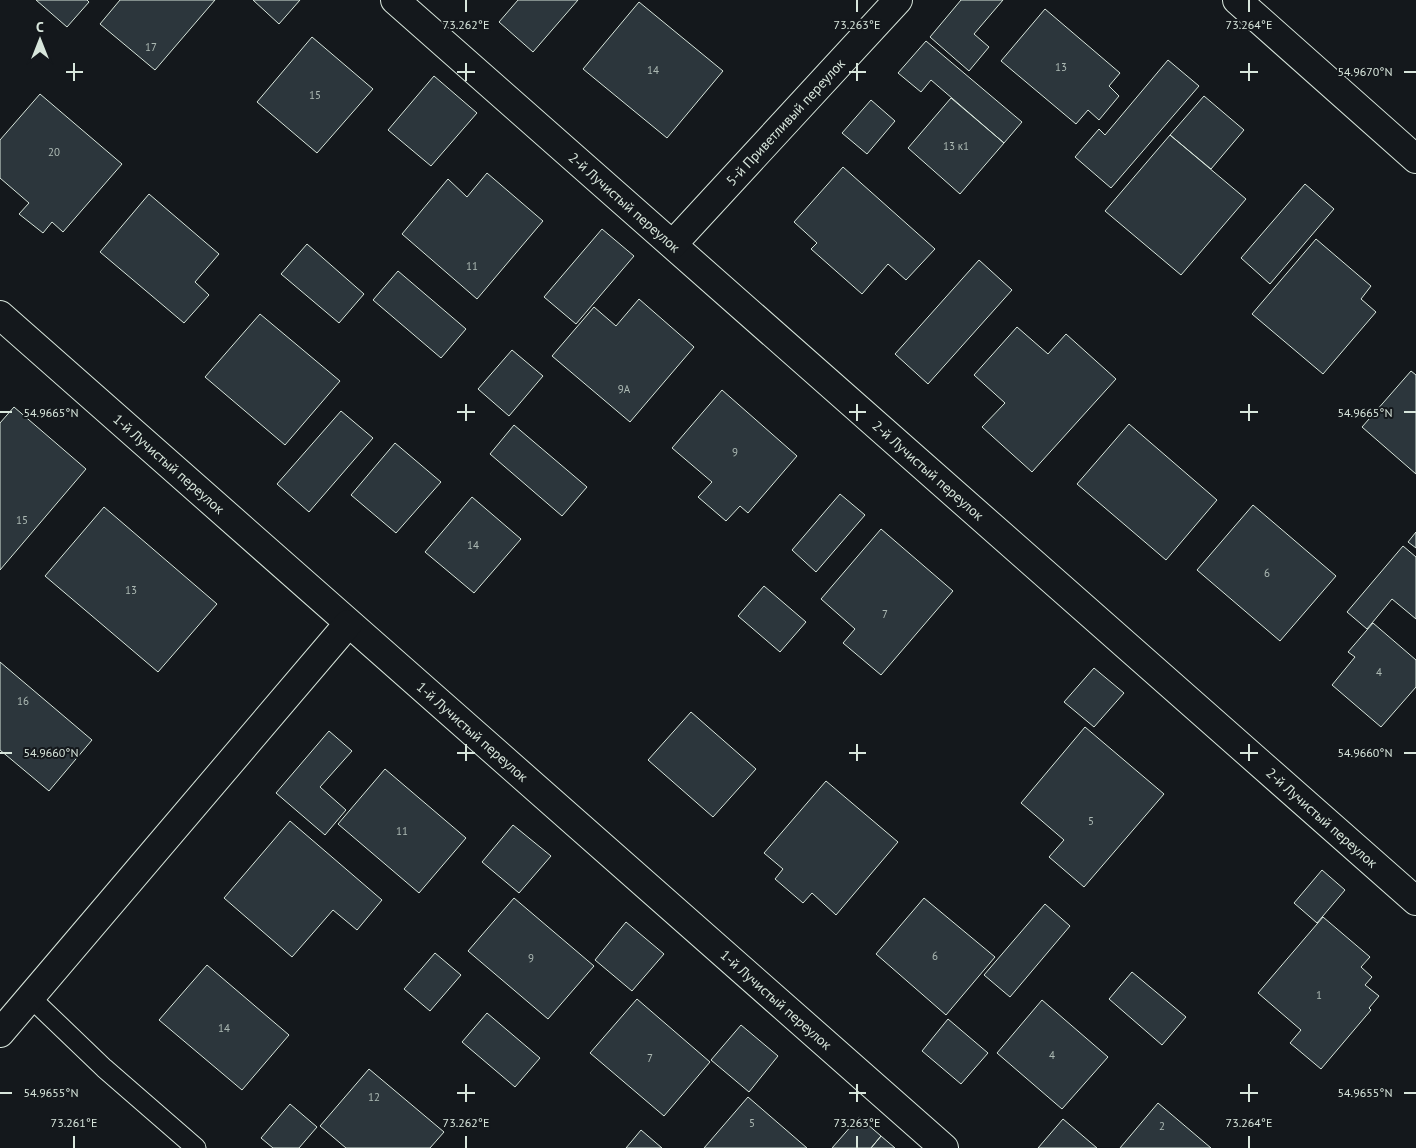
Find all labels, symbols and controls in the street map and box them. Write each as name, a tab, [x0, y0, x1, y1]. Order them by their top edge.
north arrow	[15, 15, 65, 65]
text: 73.262°E	[443, 17, 489, 32]
text: 73.263°E	[834, 17, 880, 32]
text: 73.264°E	[1226, 17, 1272, 32]
text: С	[36, 18, 44, 36]
house number: 17	[145, 40, 157, 54]
street label: 5-й Приветливый переулок	[722, 54, 849, 189]
house number: 13	[1055, 60, 1067, 74]
house number: 14	[647, 63, 659, 77]
text: 54.9670°N	[1338, 64, 1392, 79]
house number: 15	[309, 88, 321, 102]
house number: 13 к1	[943, 139, 969, 153]
house number: 20	[48, 145, 60, 159]
street label: 2-й Лучистый переулок	[565, 148, 684, 257]
house number: 11	[466, 259, 478, 273]
house number: 9А	[618, 382, 631, 396]
text: 54.9665°N	[24, 405, 78, 420]
text: 54.9665°N	[1338, 405, 1392, 420]
street label: 1-й Лучистый переулок	[109, 410, 228, 518]
street label: 2-й Лучистый переулок	[869, 416, 988, 525]
house number: 9	[732, 445, 738, 459]
house number: 15	[16, 513, 28, 527]
house number: 14	[467, 538, 479, 552]
house number: 6	[1264, 566, 1270, 580]
house number: 13	[125, 583, 137, 597]
house number: 7	[882, 607, 888, 621]
house number: 4	[1376, 665, 1382, 679]
street label: 1-й Лучистый переулок	[413, 678, 532, 786]
house number: 16	[17, 694, 29, 708]
text: 54.9660°N	[24, 745, 78, 760]
text: 54.9660°N	[1338, 745, 1392, 760]
street label: 2-й Лучистый переулок	[1262, 764, 1381, 872]
house number: 5	[1088, 814, 1094, 828]
house number: 11	[396, 824, 408, 838]
street label: 1-й Лучистый переулок	[717, 946, 836, 1054]
house number: 6	[932, 949, 938, 963]
house number: 9	[528, 951, 534, 965]
house number: 1	[1316, 988, 1322, 1002]
house number: 14	[218, 1021, 230, 1035]
house number: 4	[1049, 1048, 1055, 1062]
house number: 7	[647, 1051, 653, 1065]
text: 54.9655°N	[24, 1085, 78, 1100]
text: 54.9655°N	[1338, 1085, 1392, 1100]
house number: 12	[368, 1090, 380, 1104]
text: 73.261°E	[51, 1115, 97, 1130]
text: 73.262°E	[443, 1115, 489, 1130]
text: 73.263°E	[834, 1115, 880, 1130]
text: 73.264°E	[1226, 1115, 1272, 1130]
house number: 5	[749, 1116, 755, 1130]
house number: 2	[1159, 1119, 1165, 1133]

